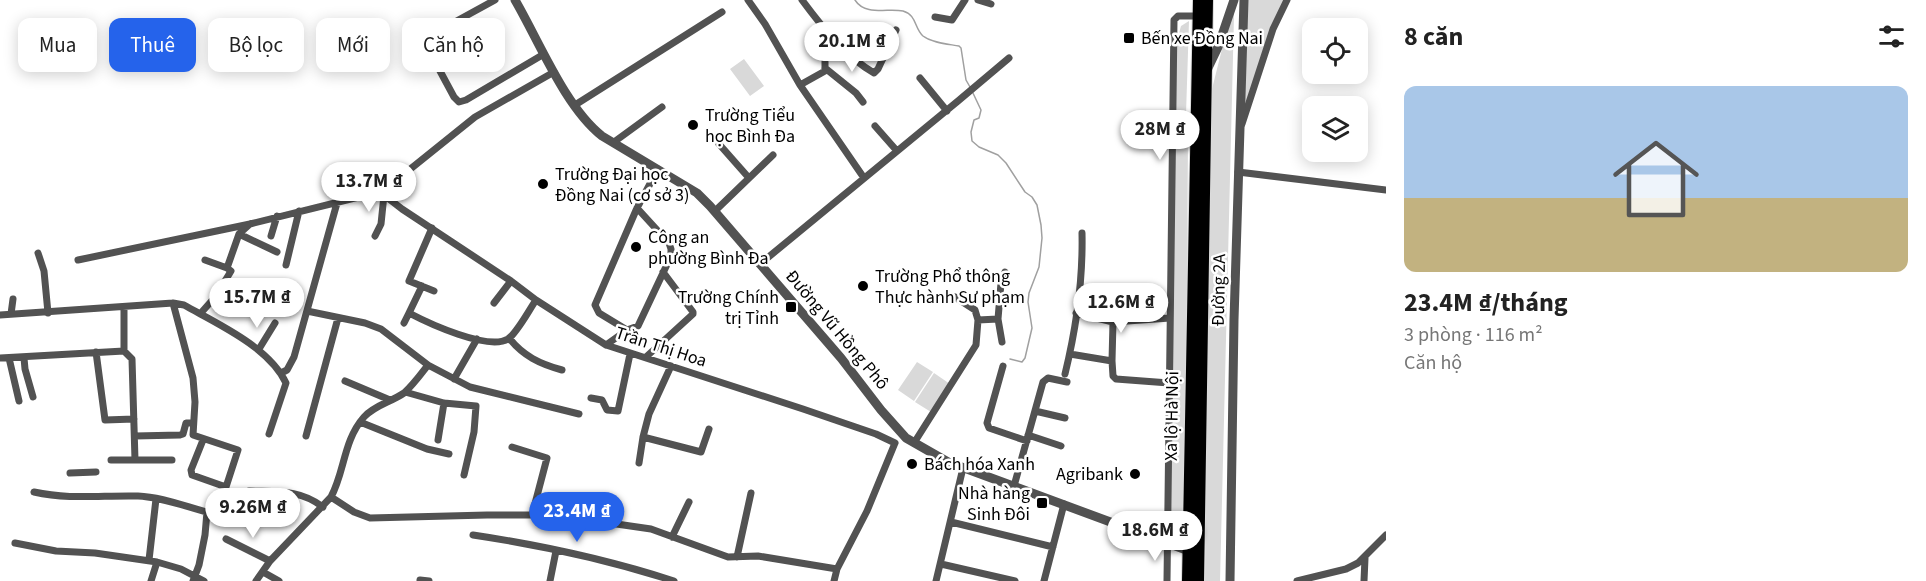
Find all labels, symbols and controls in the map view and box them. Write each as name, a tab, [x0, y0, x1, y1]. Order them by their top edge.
chip: Mua	[18, 18, 97, 72]
chip: Thuê	[109, 18, 196, 72]
chip: Bộ lọc	[208, 18, 304, 72]
chip: Mới	[316, 18, 390, 72]
chip: Căn hộ	[402, 18, 505, 72]
map controls	[1302, 18, 1368, 162]
button: locate	[1302, 18, 1368, 84]
text: 8 căn	[1404, 18, 1463, 55]
icon: filters	[1875, 20, 1908, 53]
pin: 20.1M ₫	[797, 22, 907, 73]
place label: Bến xe Đồng Nai	[1141, 26, 1263, 51]
text: 20.1M ₫	[818, 27, 886, 55]
marker: Bến xe Đồng Nai	[1122, 31, 1136, 45]
button: layers	[1302, 96, 1368, 162]
place label: Trường Tiểu học Bình Đa	[705, 103, 795, 149]
pin: 28M ₫	[1118, 110, 1202, 161]
text: 28M ₫	[1135, 115, 1185, 143]
marker: Trường Tiểu học Bình Đa	[686, 118, 700, 132]
icon: home	[1602, 125, 1710, 233]
pin: 13.7M ₫	[314, 162, 424, 213]
place label: Trường Đại học Đồng Nai (cơ sở 3)	[555, 162, 689, 208]
text: 13.7M ₫	[335, 167, 403, 195]
marker: Trường Đại học Đồng Nai (cơ sở 3)	[536, 177, 550, 191]
place label: Công an phường Bình Đa	[648, 225, 769, 271]
marker: Công an phường Bình Đa	[629, 240, 643, 254]
street label: Đường 2A	[1206, 253, 1232, 326]
place label: Trường Phổ thông Thực hành Sư phạm	[875, 264, 1025, 310]
street label: Đường Vũ Hồng Phô	[779, 265, 895, 395]
pin: 15.7M ₫	[202, 278, 312, 329]
marker: Trường Phổ thông Thực hành Sư phạm	[856, 279, 870, 293]
text: 15.7M ₫	[223, 283, 291, 311]
pin: 12.6M ₫	[1066, 283, 1176, 334]
text: 23.4M ₫/tháng	[1404, 284, 1568, 321]
place label: Trường Chính trị Tỉnh	[678, 285, 779, 331]
text: 12.6M ₫	[1087, 288, 1155, 316]
marker: Trường Chính trị Tỉnh	[784, 300, 798, 314]
street label: Trần Thị Hoa	[612, 320, 710, 374]
text: 3 phòng · 116 m²	[1404, 321, 1543, 349]
text: Căn hộ	[1404, 349, 1462, 377]
street label: Xa lộ Hà Nội	[1159, 371, 1185, 461]
place label: Bách hóa Xanh	[924, 452, 1035, 477]
marker: Bách hóa Xanh	[905, 457, 919, 471]
place label: Agribank	[1056, 462, 1123, 487]
marker: Agribank	[1128, 467, 1142, 481]
place label: Nhà hàng Sinh Đôi	[958, 481, 1030, 527]
pin: 9.26M ₫	[198, 488, 308, 539]
pin: 23.4M ₫	[522, 492, 632, 543]
text: 9.26M ₫	[219, 493, 287, 521]
marker: Nhà hàng Sinh Đôi	[1035, 496, 1049, 510]
text: 23.4M ₫	[543, 497, 611, 525]
pin: 18.6M ₫	[1100, 511, 1210, 562]
text: 18.6M ₫	[1121, 516, 1189, 544]

